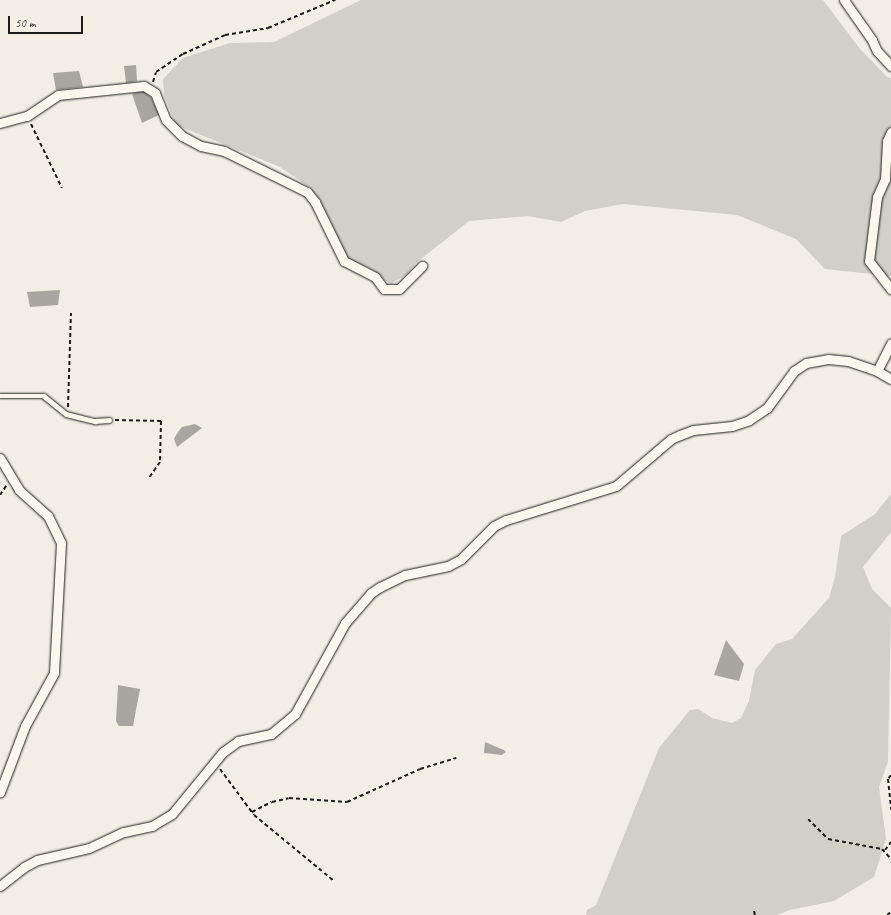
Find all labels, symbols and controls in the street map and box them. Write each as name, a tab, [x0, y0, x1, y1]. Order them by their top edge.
scale bar	[10, 8, 85, 34]
text: 50 m	[15, 15, 35, 31]

